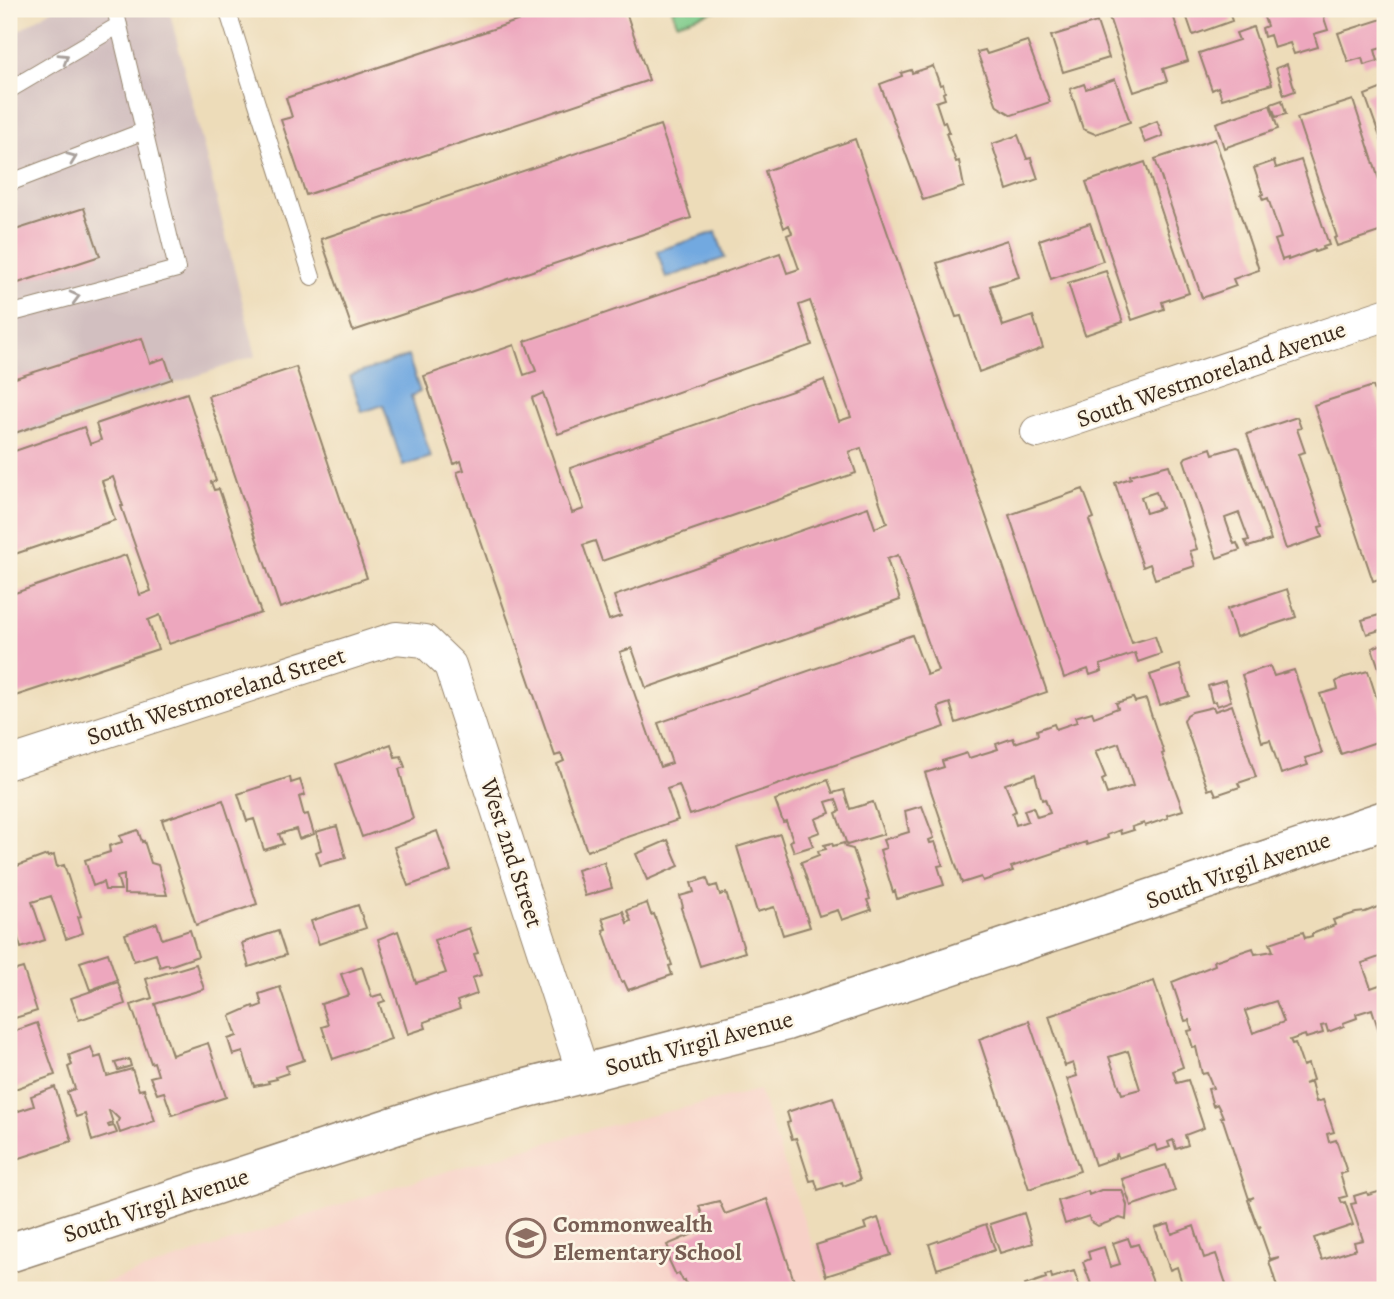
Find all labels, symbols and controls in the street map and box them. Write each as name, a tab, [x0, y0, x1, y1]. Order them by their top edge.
one-way arrow	[56, 53, 69, 66]
one-way arrow	[66, 153, 78, 167]
one-way arrow	[68, 290, 80, 305]
street label: South Westmoreland Avenue	[1072, 313, 1350, 435]
street label: South Westmoreland Street	[83, 639, 349, 753]
street label: West 2nd Street	[473, 773, 551, 932]
street label: South Virgil Avenue	[1141, 823, 1335, 917]
street label: South Virgil Avenue	[602, 1003, 796, 1083]
street label: South Virgil Avenue	[59, 1160, 253, 1250]
place label: Commonwealth Elementary School	[553, 1208, 742, 1268]
school or university icon: Commonwealth Elementary School	[505, 1217, 547, 1259]

